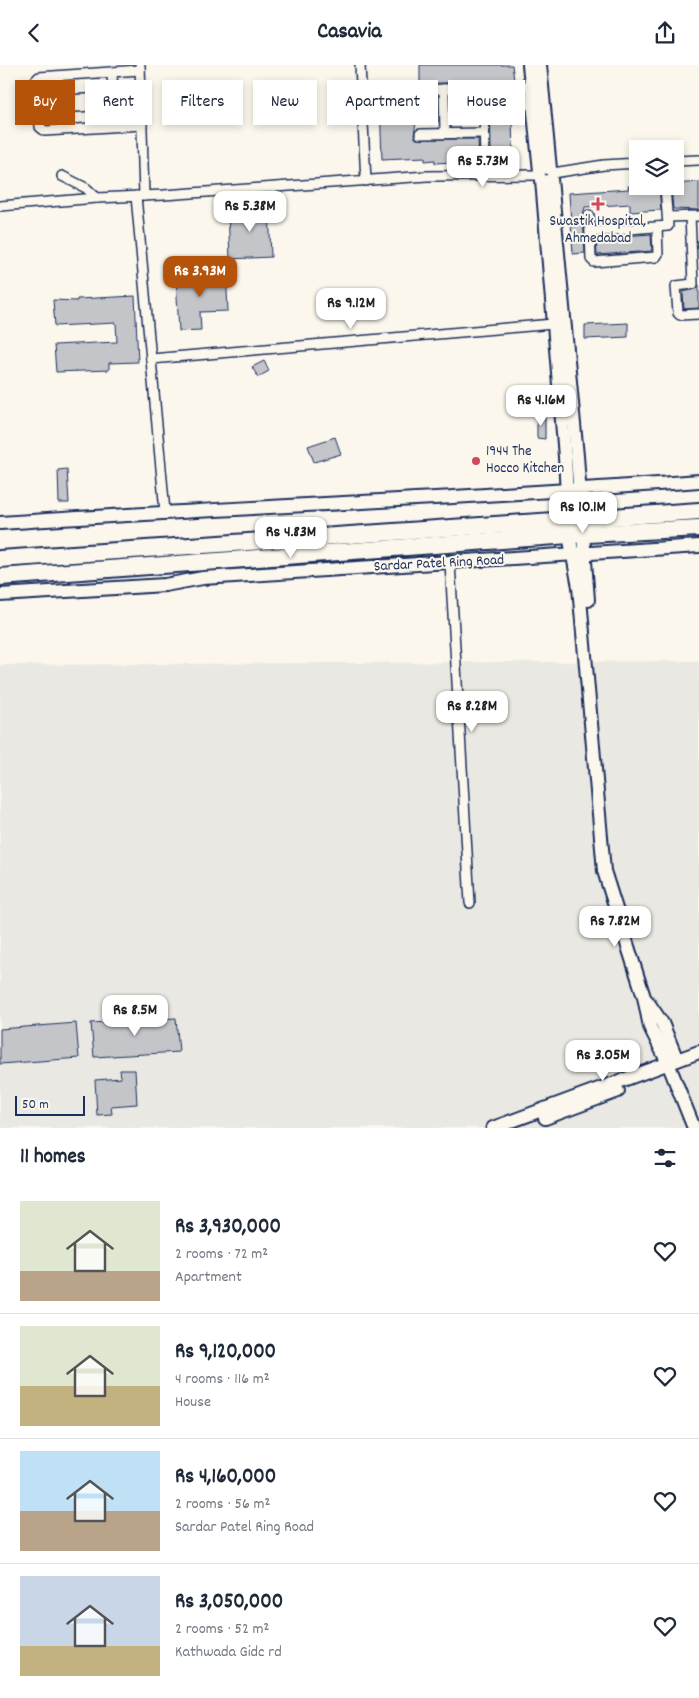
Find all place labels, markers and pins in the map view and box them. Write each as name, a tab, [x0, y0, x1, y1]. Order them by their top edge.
pin: Rs 5.73M	[431, 145, 535, 188]
pin: Rs 5.38M	[198, 191, 302, 233]
marker: Swastik Hospital, Ahmedabad	[591, 197, 605, 211]
place label: Swastik Hospital, Ahmedabad	[550, 211, 647, 250]
pin: Rs 3.93M	[148, 255, 252, 298]
pin: Rs 9.12M	[299, 287, 403, 330]
pin: Rs 4.16M	[489, 385, 593, 427]
place label: 1944 The Hocco Kitchen	[486, 441, 564, 480]
marker: 1944 The Hocco Kitchen	[470, 455, 482, 467]
pin: Rs 10.1M	[531, 491, 635, 534]
pin: Rs 4.83M	[239, 517, 343, 559]
pin: Rs 8.28M	[420, 691, 524, 733]
pin: Rs 7.82M	[563, 905, 667, 948]
pin: Rs 8.5M	[89, 995, 181, 1037]
pin: Rs 3.05M	[551, 1039, 655, 1082]

